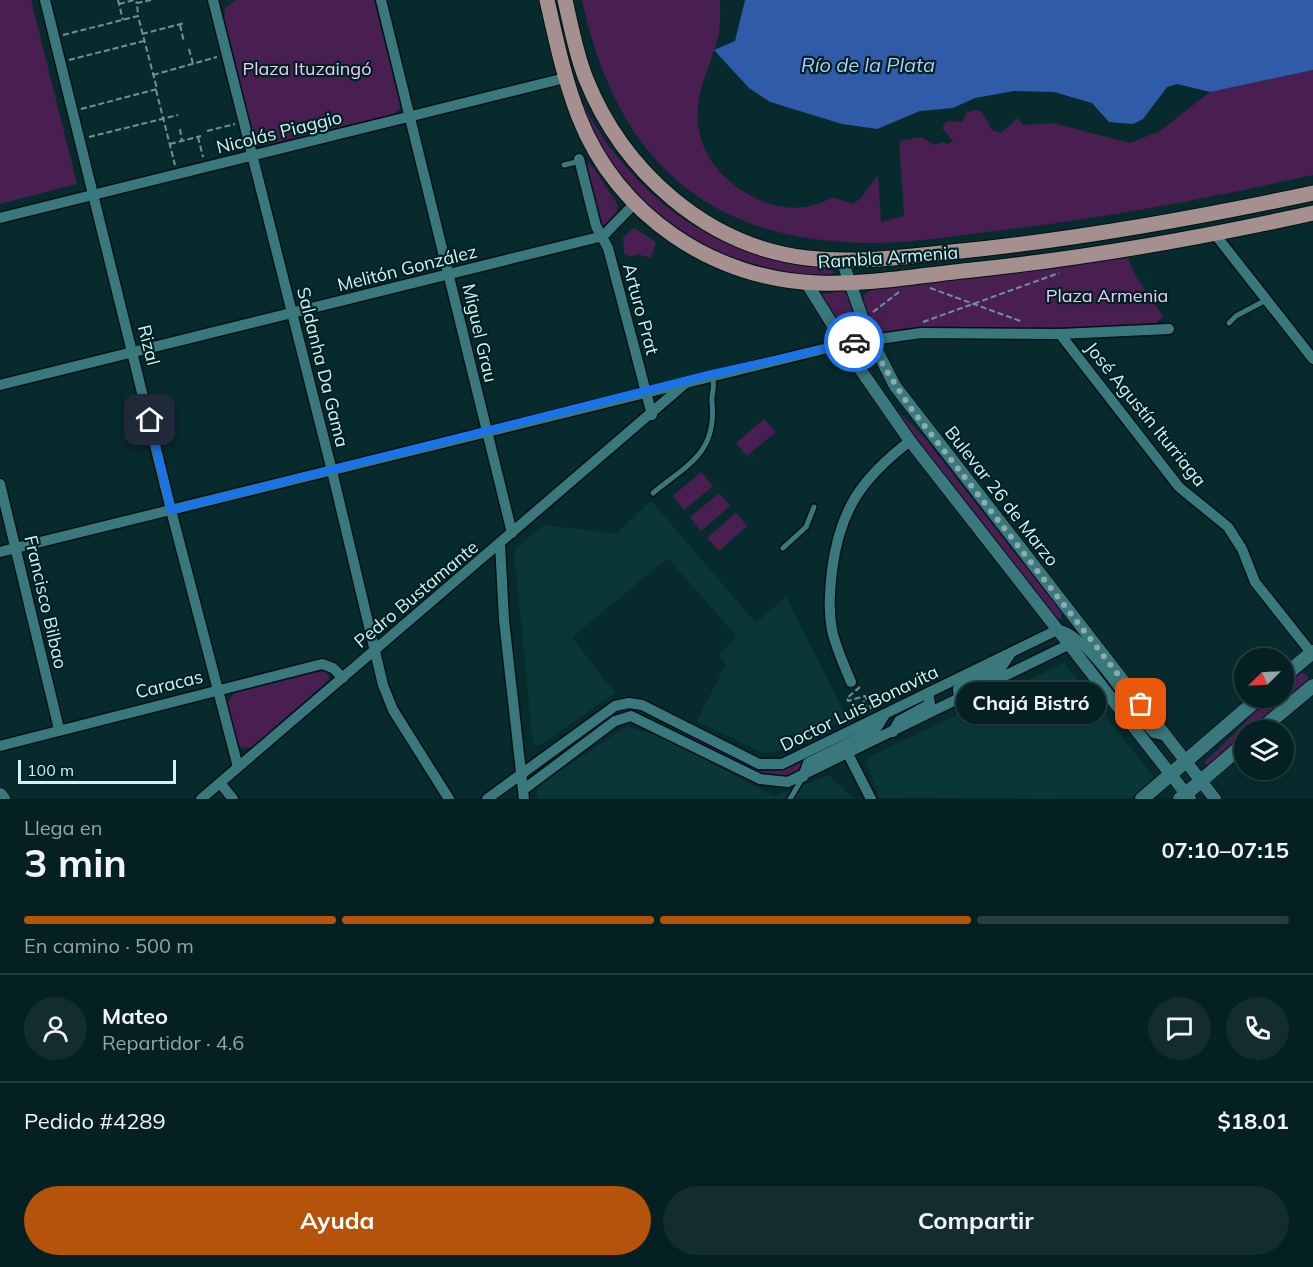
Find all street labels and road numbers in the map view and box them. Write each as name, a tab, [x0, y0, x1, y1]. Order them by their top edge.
street label: Nicolás Piaggio	[214, 105, 344, 159]
street label: Melitón González	[335, 240, 479, 296]
street label: Rambla Armenia	[817, 241, 959, 273]
street label: Arturo Prat	[618, 261, 664, 357]
street label: Miguel Grau	[457, 281, 503, 385]
street label: Saldanha Da Gama	[292, 285, 354, 449]
street label: Rizal	[133, 322, 165, 368]
street label: José Agustín Iturriaga	[1080, 337, 1212, 491]
street label: Bulevar 26 de Marzo	[940, 421, 1064, 571]
street label: Francisco Bilbao	[19, 533, 73, 671]
street label: Pedro Bustamante	[349, 535, 483, 653]
street label: Doctor Luis Bonavita	[776, 660, 942, 756]
street label: Caracas	[133, 665, 205, 703]

